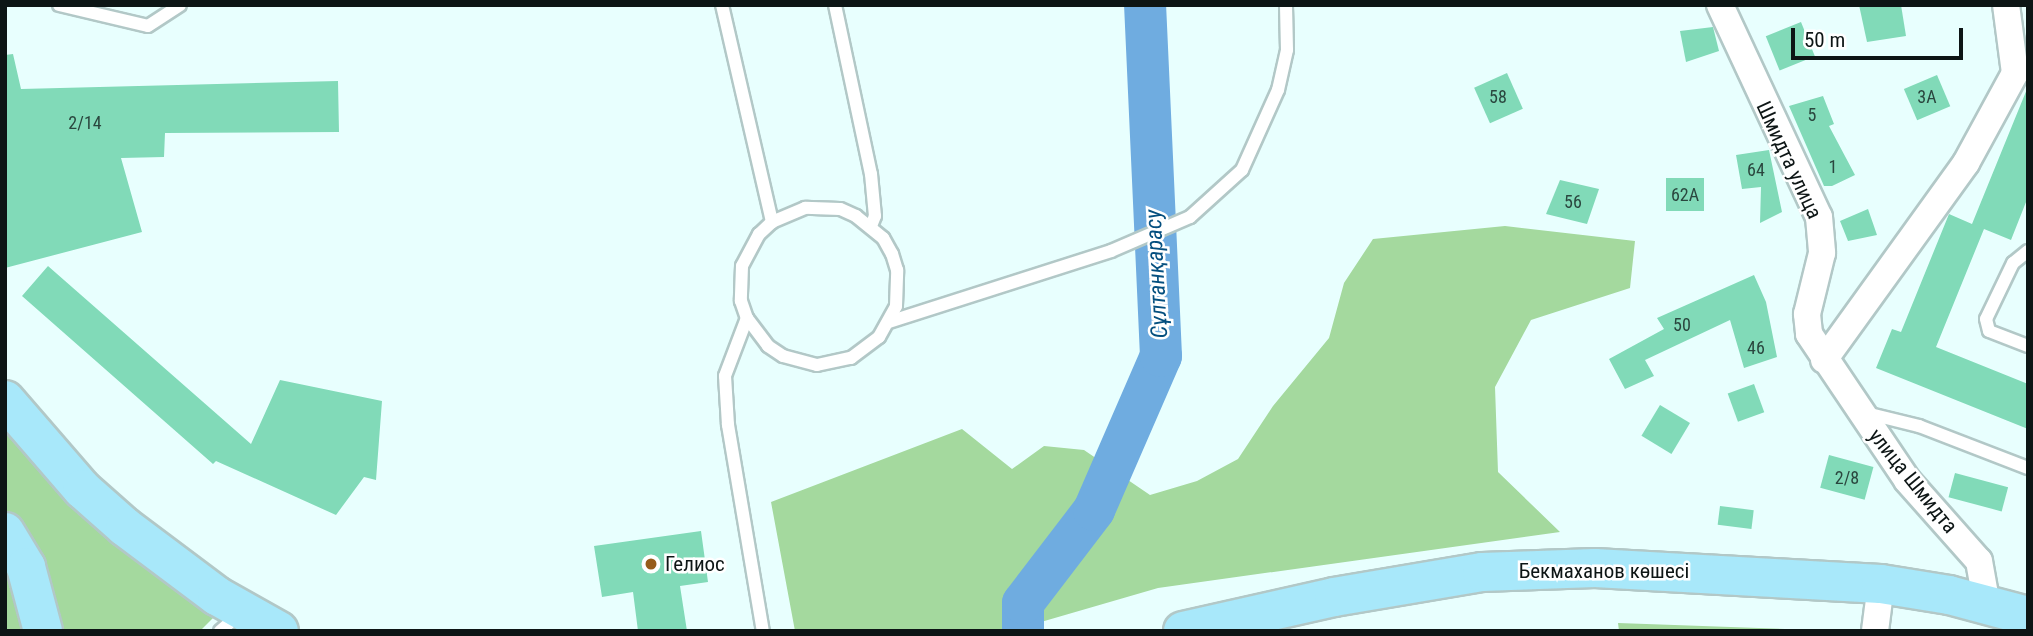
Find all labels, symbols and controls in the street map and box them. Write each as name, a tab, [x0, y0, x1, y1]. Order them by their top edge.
scale bar	[1795, 14, 1966, 58]
text: 50 m	[1804, 28, 1845, 52]
house number: 58	[1489, 86, 1507, 108]
house number: 3А	[1917, 86, 1937, 108]
street label: Шмидта улица	[1751, 97, 1827, 223]
house number: 5	[1808, 104, 1816, 126]
house number: 2/14	[68, 112, 102, 134]
house number: 1	[1829, 156, 1837, 178]
house number: 64	[1747, 159, 1765, 181]
house number: 62А	[1671, 184, 1699, 206]
house number: 56	[1564, 191, 1582, 213]
water label: Сұлтанқарасу	[1140, 209, 1174, 339]
house number: 50	[1673, 314, 1691, 336]
house number: 46	[1747, 337, 1765, 359]
street label: улица Шмидта	[1863, 424, 1963, 538]
house number: 2/8	[1835, 467, 1859, 489]
place label: Гелиос	[665, 551, 725, 577]
marker: Гелиос	[643, 556, 659, 572]
street label: Бекмаханов көшесі	[1519, 558, 1689, 584]

